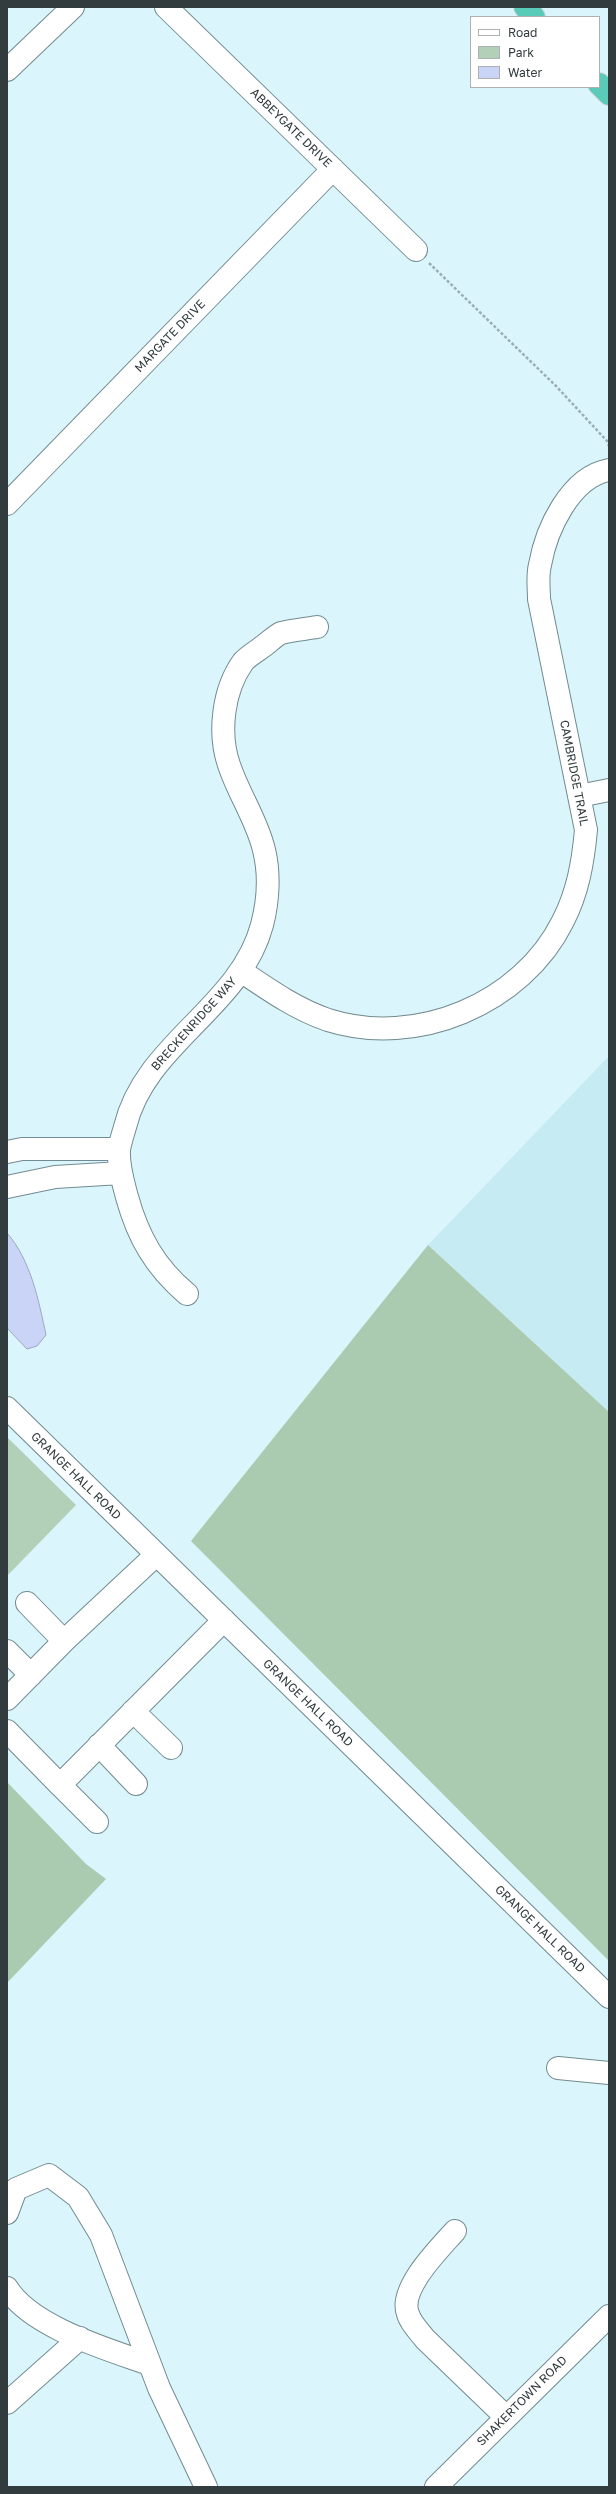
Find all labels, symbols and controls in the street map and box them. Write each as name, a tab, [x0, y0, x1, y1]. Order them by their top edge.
legend	[470, 16, 600, 88]
text: Road	[508, 25, 537, 40]
text: Park	[508, 45, 534, 60]
text: Water	[508, 65, 542, 80]
street label: ABBEYGATE DRIVE	[247, 85, 335, 171]
street label: MARGATE DRIVE	[132, 297, 208, 375]
street label: CAMBRIDGE TRAIL	[557, 719, 591, 827]
street label: BRECKENRIDGE WAY	[148, 974, 240, 1074]
street label: GRANGE HALL ROAD	[28, 1429, 124, 1523]
street label: GRANGE HALL ROAD	[260, 1656, 356, 1750]
street label: GRANGE HALL ROAD	[492, 1882, 588, 1976]
street label: SHAKERTOWN ROAD	[474, 2353, 570, 2449]

